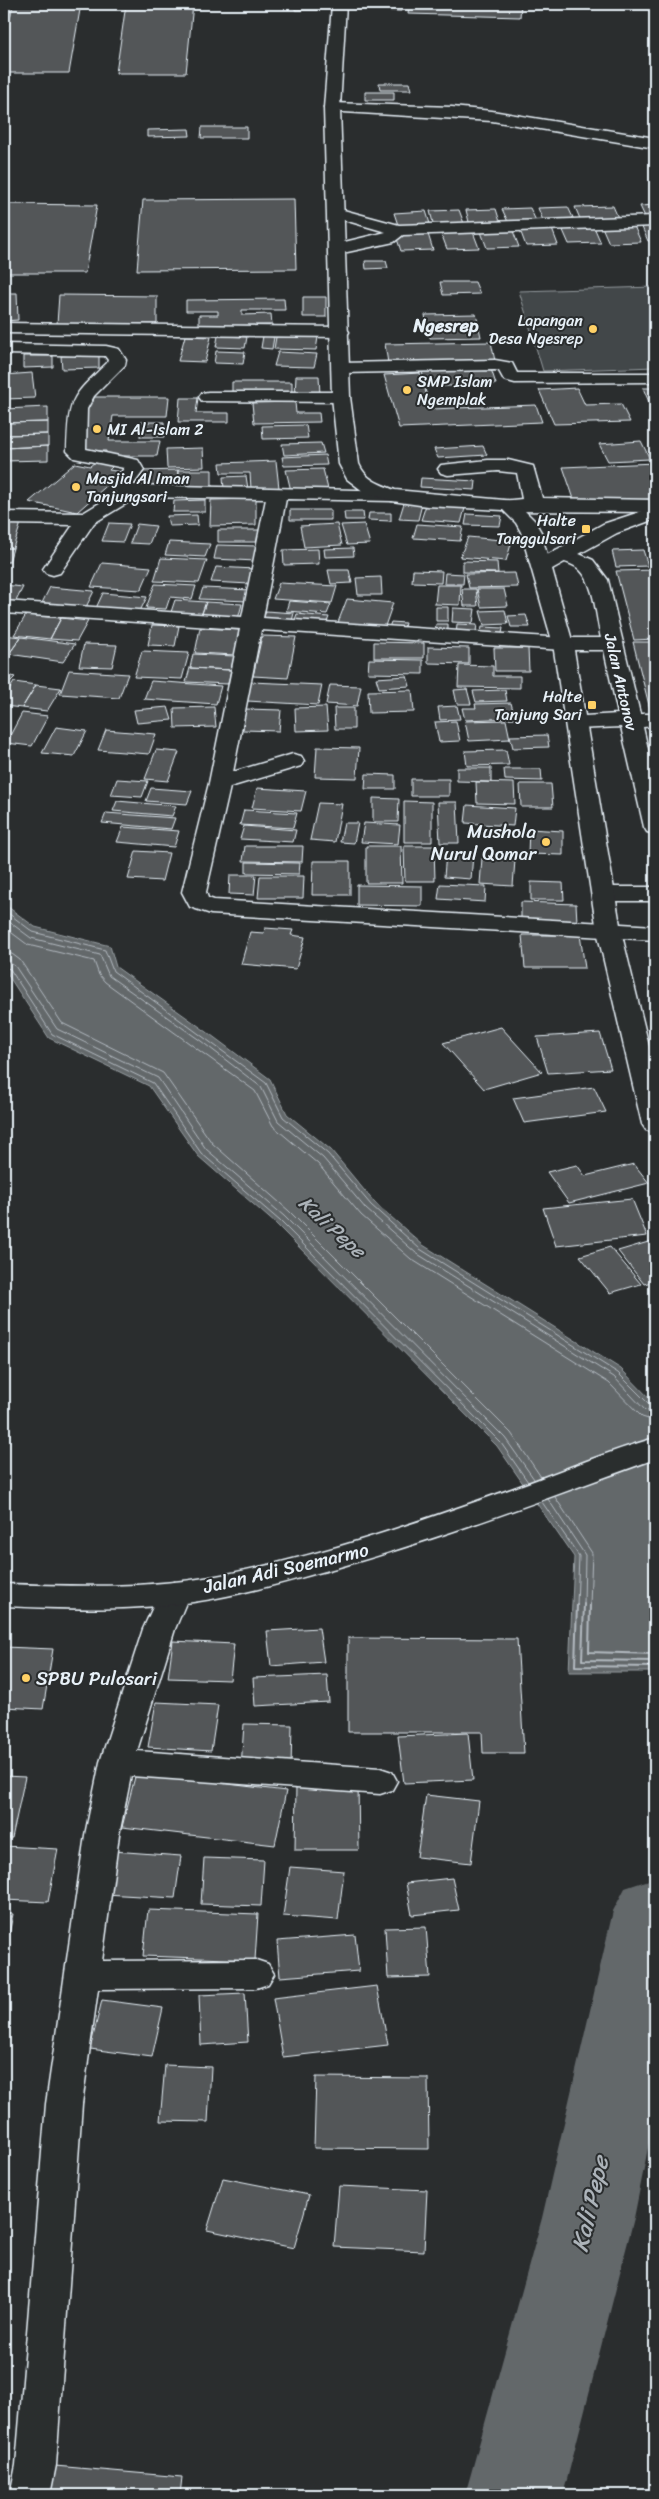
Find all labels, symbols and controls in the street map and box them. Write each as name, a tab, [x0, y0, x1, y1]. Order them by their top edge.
place label: Lapangan Desa Ngesrep	[489, 306, 584, 353]
district label: Ngesrep	[412, 310, 479, 342]
marker: Lapangan Desa Ngesrep	[587, 323, 599, 335]
place label: SMP Islam Ngemplak	[417, 367, 493, 414]
marker: SMP Islam Ngemplak	[401, 384, 413, 396]
place label: MI Al-Islam 2	[107, 415, 204, 444]
marker: MI Al-Islam 2	[91, 423, 103, 435]
place label: Masjid Al Iman Tanjungsari	[86, 464, 190, 511]
marker: Masjid Al Iman Tanjungsari	[70, 481, 82, 493]
place label: Halte Tanggulsari	[496, 506, 577, 553]
marker: Halte Tanggulsari	[580, 523, 592, 535]
street label: Jalan Antonov	[595, 629, 646, 734]
place label: Halte Tanjung Sari	[494, 682, 583, 729]
marker: Halte Tanjung Sari	[586, 699, 598, 711]
place label: Mushola Nurul Qomar	[431, 815, 537, 870]
marker: Mushola Nurul Qomar	[540, 836, 552, 848]
water label: Kali Pepe	[290, 1187, 375, 1268]
street label: Jalan Adi Soemarmo	[199, 1533, 372, 1603]
place label: SPBU Pulosari	[36, 1662, 158, 1695]
marker: SPBU Pulosari	[20, 1672, 32, 1684]
water label: Kali Pepe	[559, 2149, 622, 2256]

